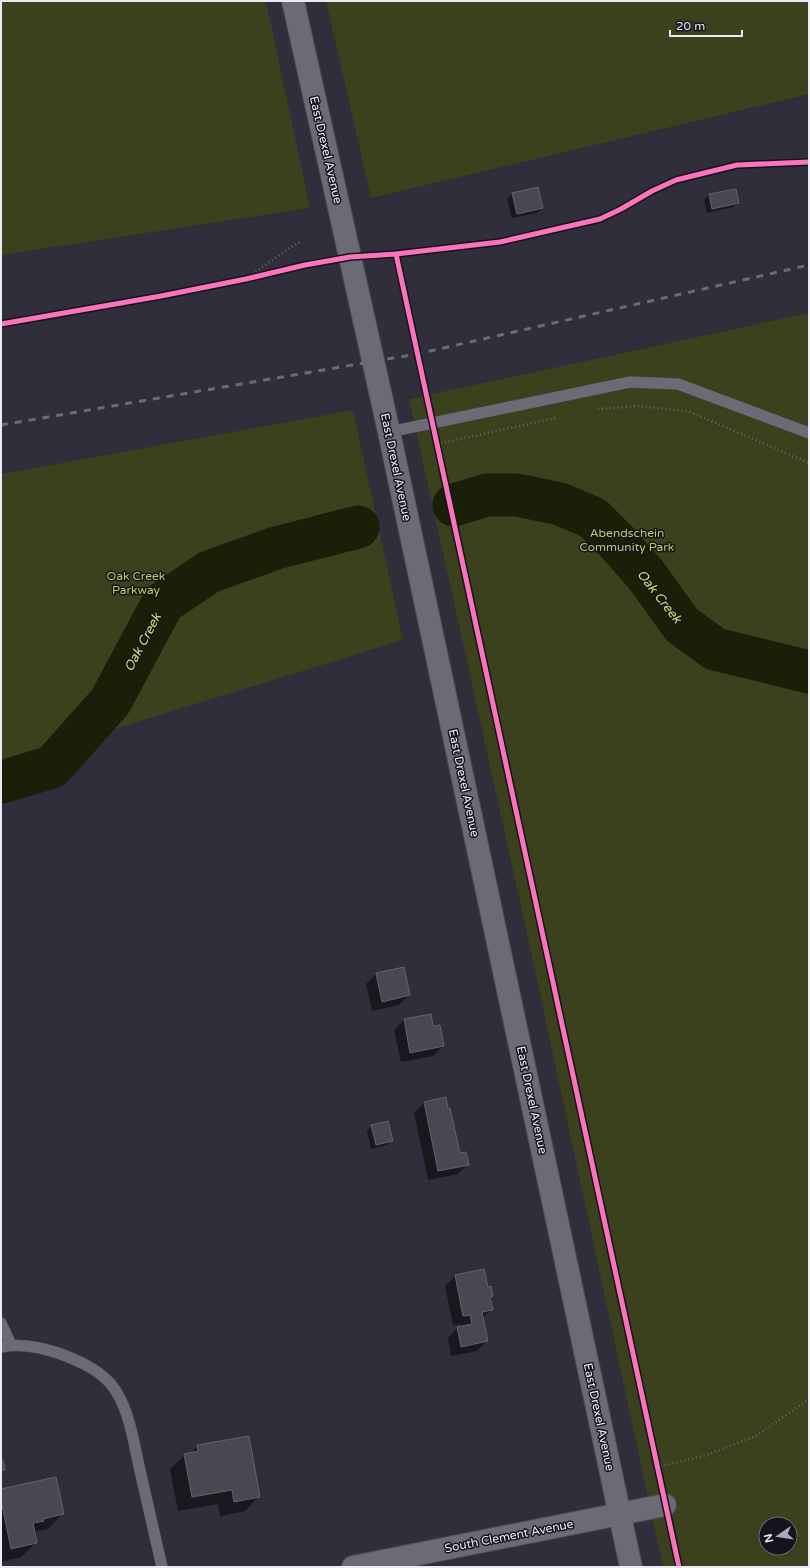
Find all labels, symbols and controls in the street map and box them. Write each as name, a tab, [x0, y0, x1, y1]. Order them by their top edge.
scale bar	[670, 12, 742, 38]
text: 20 m	[676, 19, 705, 33]
street label: East Drexel Avenue	[307, 95, 345, 205]
street label: East Drexel Avenue	[378, 412, 414, 522]
park label: Abendschein Community Park	[580, 526, 675, 554]
water label: Oak Creek	[633, 567, 686, 627]
park label: Oak Creek Parkway	[107, 569, 166, 597]
water label: Oak Creek	[121, 610, 165, 674]
street label: East Drexel Avenue	[446, 728, 482, 838]
street label: East Drexel Avenue	[514, 1045, 550, 1155]
street label: East Drexel Avenue	[581, 1362, 617, 1472]
north arrow	[758, 1516, 798, 1556]
street label: South Clement Avenue	[443, 1517, 575, 1555]
text: N	[761, 1532, 776, 1544]

